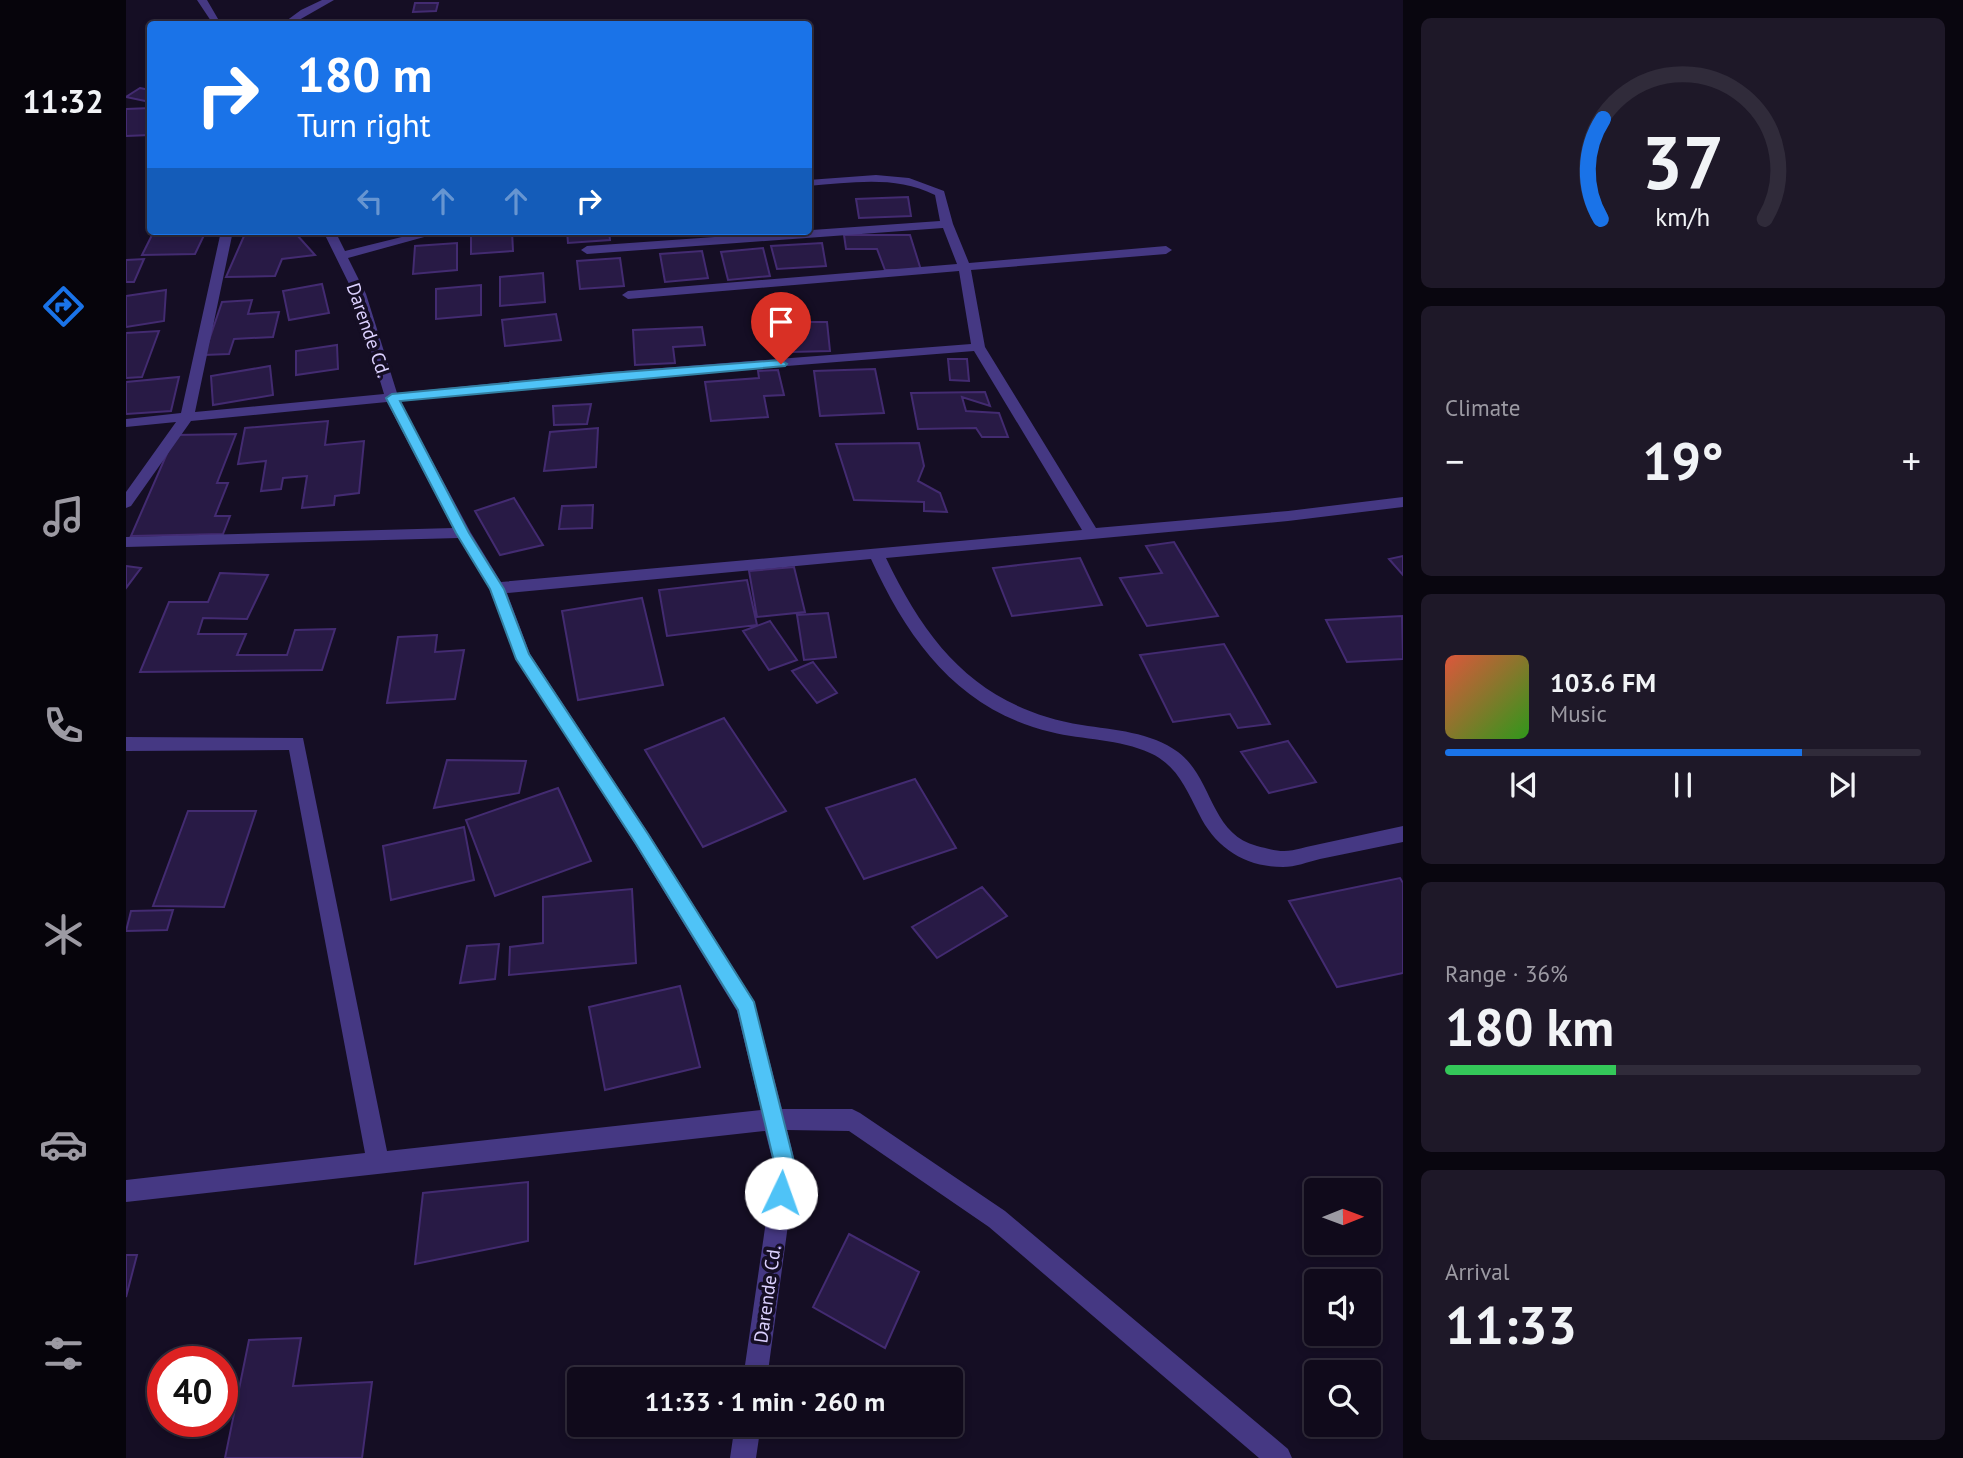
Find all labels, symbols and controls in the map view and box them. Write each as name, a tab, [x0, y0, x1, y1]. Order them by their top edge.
text: 180 m	[297, 42, 432, 106]
icon: right	[182, 49, 273, 140]
text: 11:32	[22, 80, 104, 122]
text: Turn right	[297, 104, 431, 146]
text: 37	[1642, 115, 1724, 209]
icon: left	[351, 182, 389, 220]
icon: ahead	[424, 182, 462, 220]
icon: ahead	[497, 182, 535, 220]
icon: right	[570, 182, 608, 220]
text: km/h	[1656, 201, 1710, 233]
street label: Darende Cd.	[342, 280, 396, 380]
icon: directions	[39, 282, 88, 331]
pin	[751, 292, 811, 364]
icon: arrive	[762, 303, 800, 341]
text: Climate	[1445, 393, 1520, 422]
text: 19°	[1642, 427, 1724, 494]
text: −	[1445, 436, 1464, 485]
text: +	[1902, 436, 1921, 485]
icon: music	[39, 492, 88, 541]
text: 103.6 FM	[1550, 666, 1656, 699]
text: Music	[1550, 699, 1607, 728]
icon: phone	[39, 701, 88, 750]
icon: previous	[1505, 766, 1543, 804]
icon: pause	[1664, 766, 1702, 804]
icon: next	[1823, 766, 1861, 804]
icon: climate	[39, 910, 88, 959]
text: Range · 36%	[1445, 959, 1568, 988]
text: 180 km	[1445, 993, 1614, 1060]
icon: car	[39, 1120, 88, 1169]
position arrow	[744, 1156, 818, 1230]
north arrow	[1304, 1178, 1381, 1255]
map controls	[1304, 1178, 1381, 1437]
street label: Darende Cd.	[748, 1244, 786, 1344]
text: Arrival	[1445, 1257, 1509, 1286]
button: sound	[1304, 1269, 1381, 1346]
text: 11:33	[1445, 1291, 1577, 1358]
icon: filters	[39, 1329, 88, 1378]
speed limit sign: 40	[147, 1346, 238, 1437]
button: search	[1304, 1360, 1381, 1437]
text: 11:33 · 1 min · 260 m	[645, 1385, 885, 1418]

